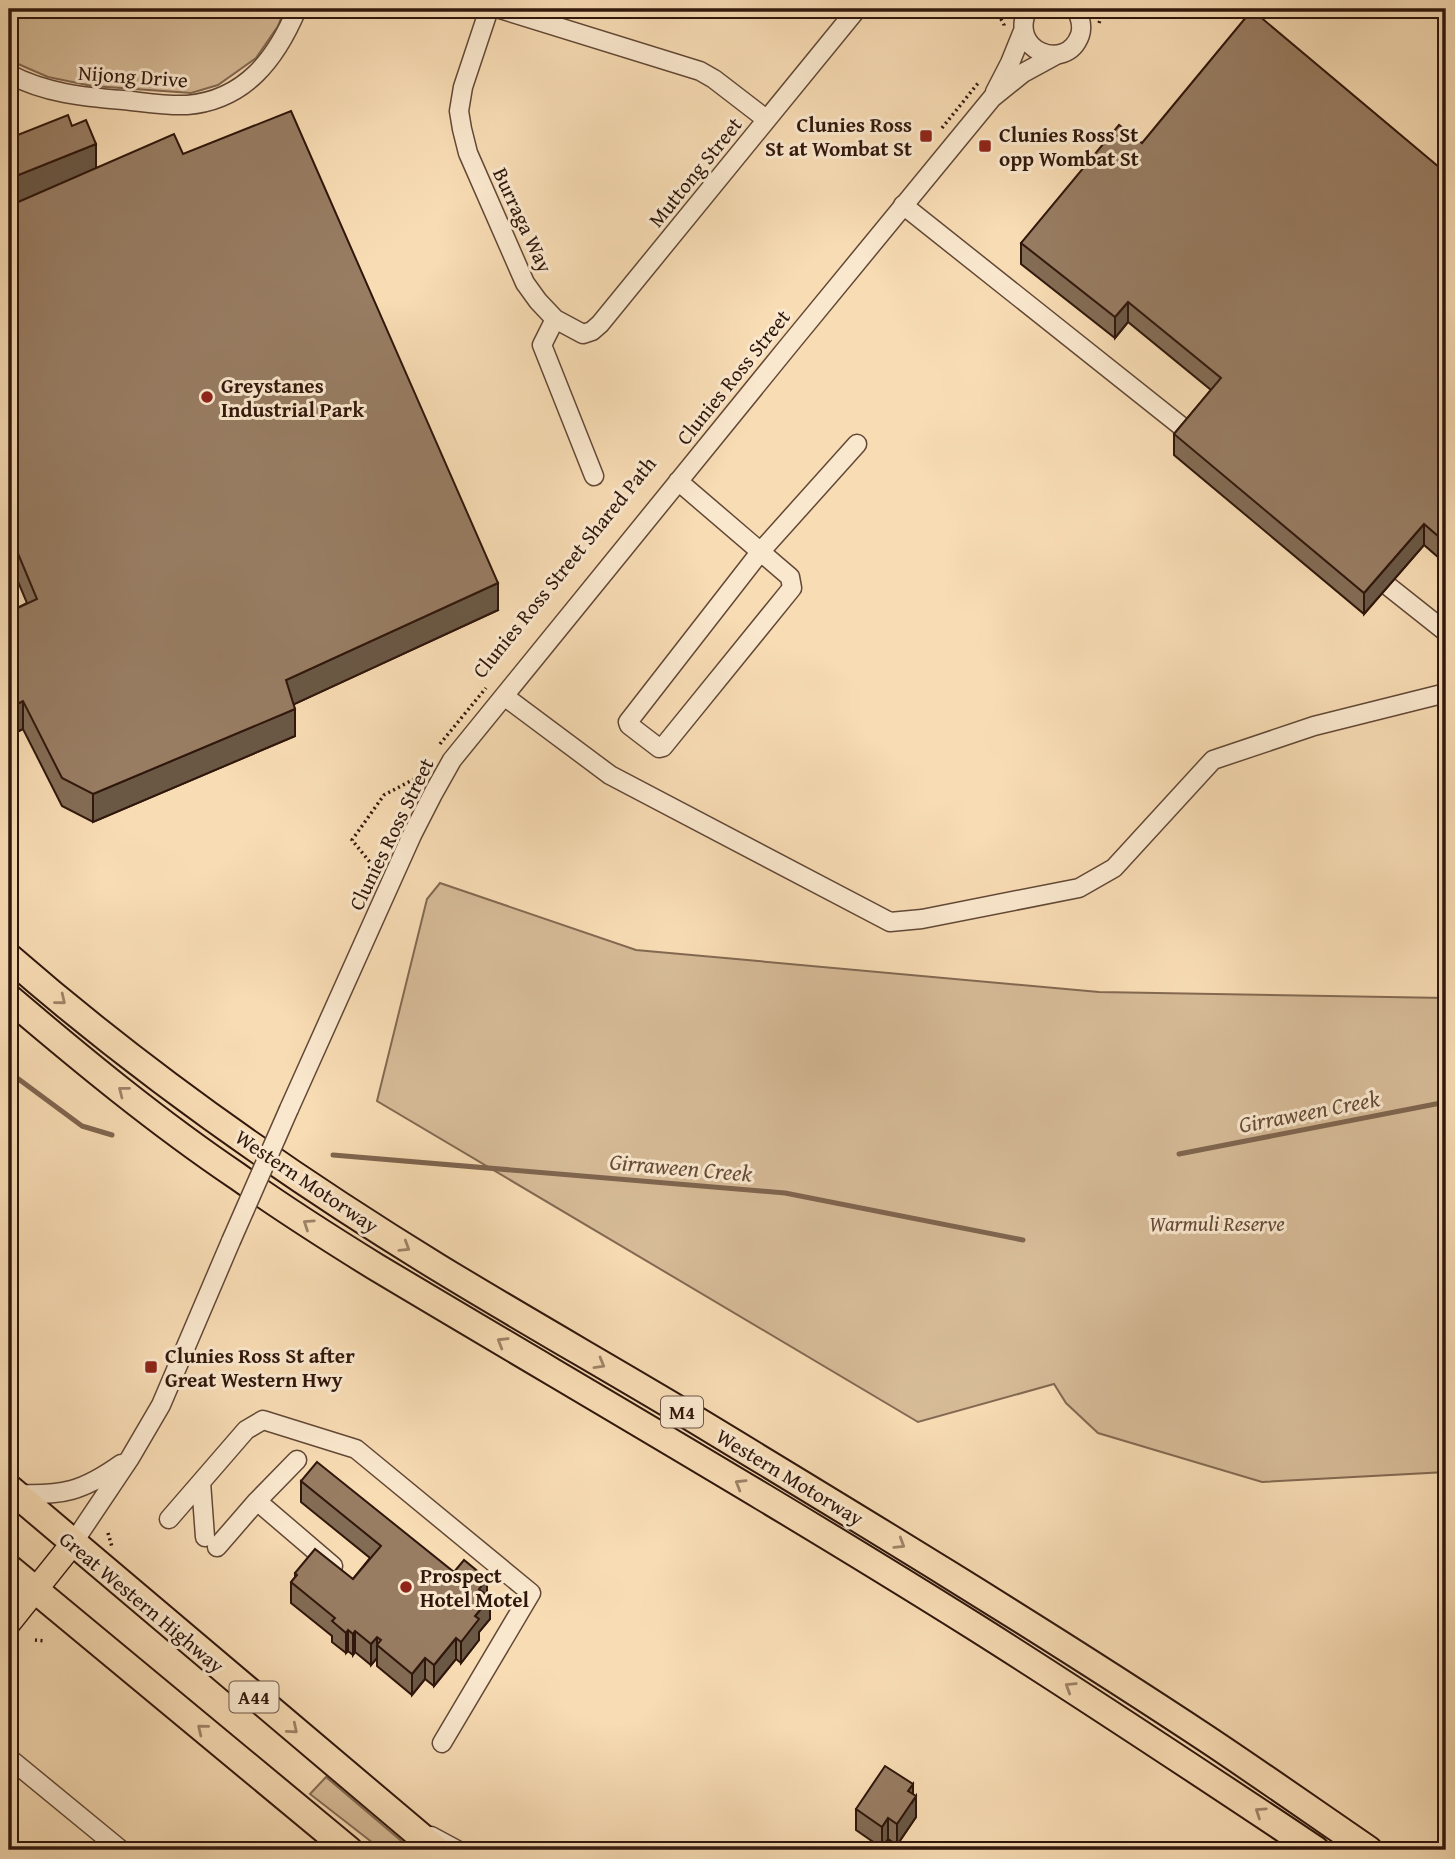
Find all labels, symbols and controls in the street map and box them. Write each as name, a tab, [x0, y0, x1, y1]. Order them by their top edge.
street label: Nijong Drive	[77, 57, 189, 95]
place label: Clunies Ross St at Wombat St	[765, 109, 912, 164]
street label: Muttong Street	[641, 110, 750, 234]
place label: Clunies Ross St opp Wombat St	[999, 119, 1139, 174]
marker: Clunies Ross St at Wombat St	[918, 128, 934, 144]
marker: Clunies Ross St opp Wombat St	[977, 138, 993, 154]
street label: Burraga Way	[485, 162, 561, 278]
street label: Clunies Ross Street	[669, 302, 798, 451]
place label: Greystanes Industrial Park	[221, 370, 365, 425]
marker: Greystanes Industrial Park	[199, 389, 215, 405]
street label: Clunies Ross Street Shared Path	[465, 449, 663, 685]
street label: Clunies Ross Street	[341, 752, 442, 916]
one-way arrow	[53, 992, 66, 1005]
water label: Girraween Creek	[1236, 1081, 1383, 1141]
one-way arrow	[118, 1087, 131, 1100]
street label: Western Motorway	[229, 1121, 385, 1241]
water label: Girraween Creek	[608, 1144, 754, 1190]
park label: Warmuli Reserve	[1149, 1208, 1285, 1239]
one-way arrow	[303, 1220, 316, 1232]
one-way arrow	[398, 1238, 411, 1251]
one-way arrow	[497, 1338, 510, 1351]
place label: Clunies Ross St after Great Western Hwy	[165, 1340, 355, 1395]
one-way arrow	[593, 1356, 606, 1369]
marker: Clunies Ross St after Great Western Hwy	[143, 1359, 159, 1375]
road number: M4	[661, 1396, 703, 1428]
street label: Western Motorway	[710, 1421, 870, 1534]
one-way arrow	[734, 1479, 747, 1492]
street label: Great Western Highway	[53, 1524, 232, 1681]
one-way arrow	[893, 1536, 906, 1549]
place label: Prospect Hotel Motel	[420, 1560, 530, 1615]
marker: Prospect Hotel Motel	[398, 1579, 414, 1595]
road number: A44	[230, 1681, 278, 1712]
one-way arrow	[1064, 1683, 1077, 1696]
one-way arrow	[285, 1721, 298, 1733]
one-way arrow	[198, 1724, 210, 1737]
one-way arrow	[1254, 1808, 1267, 1821]

